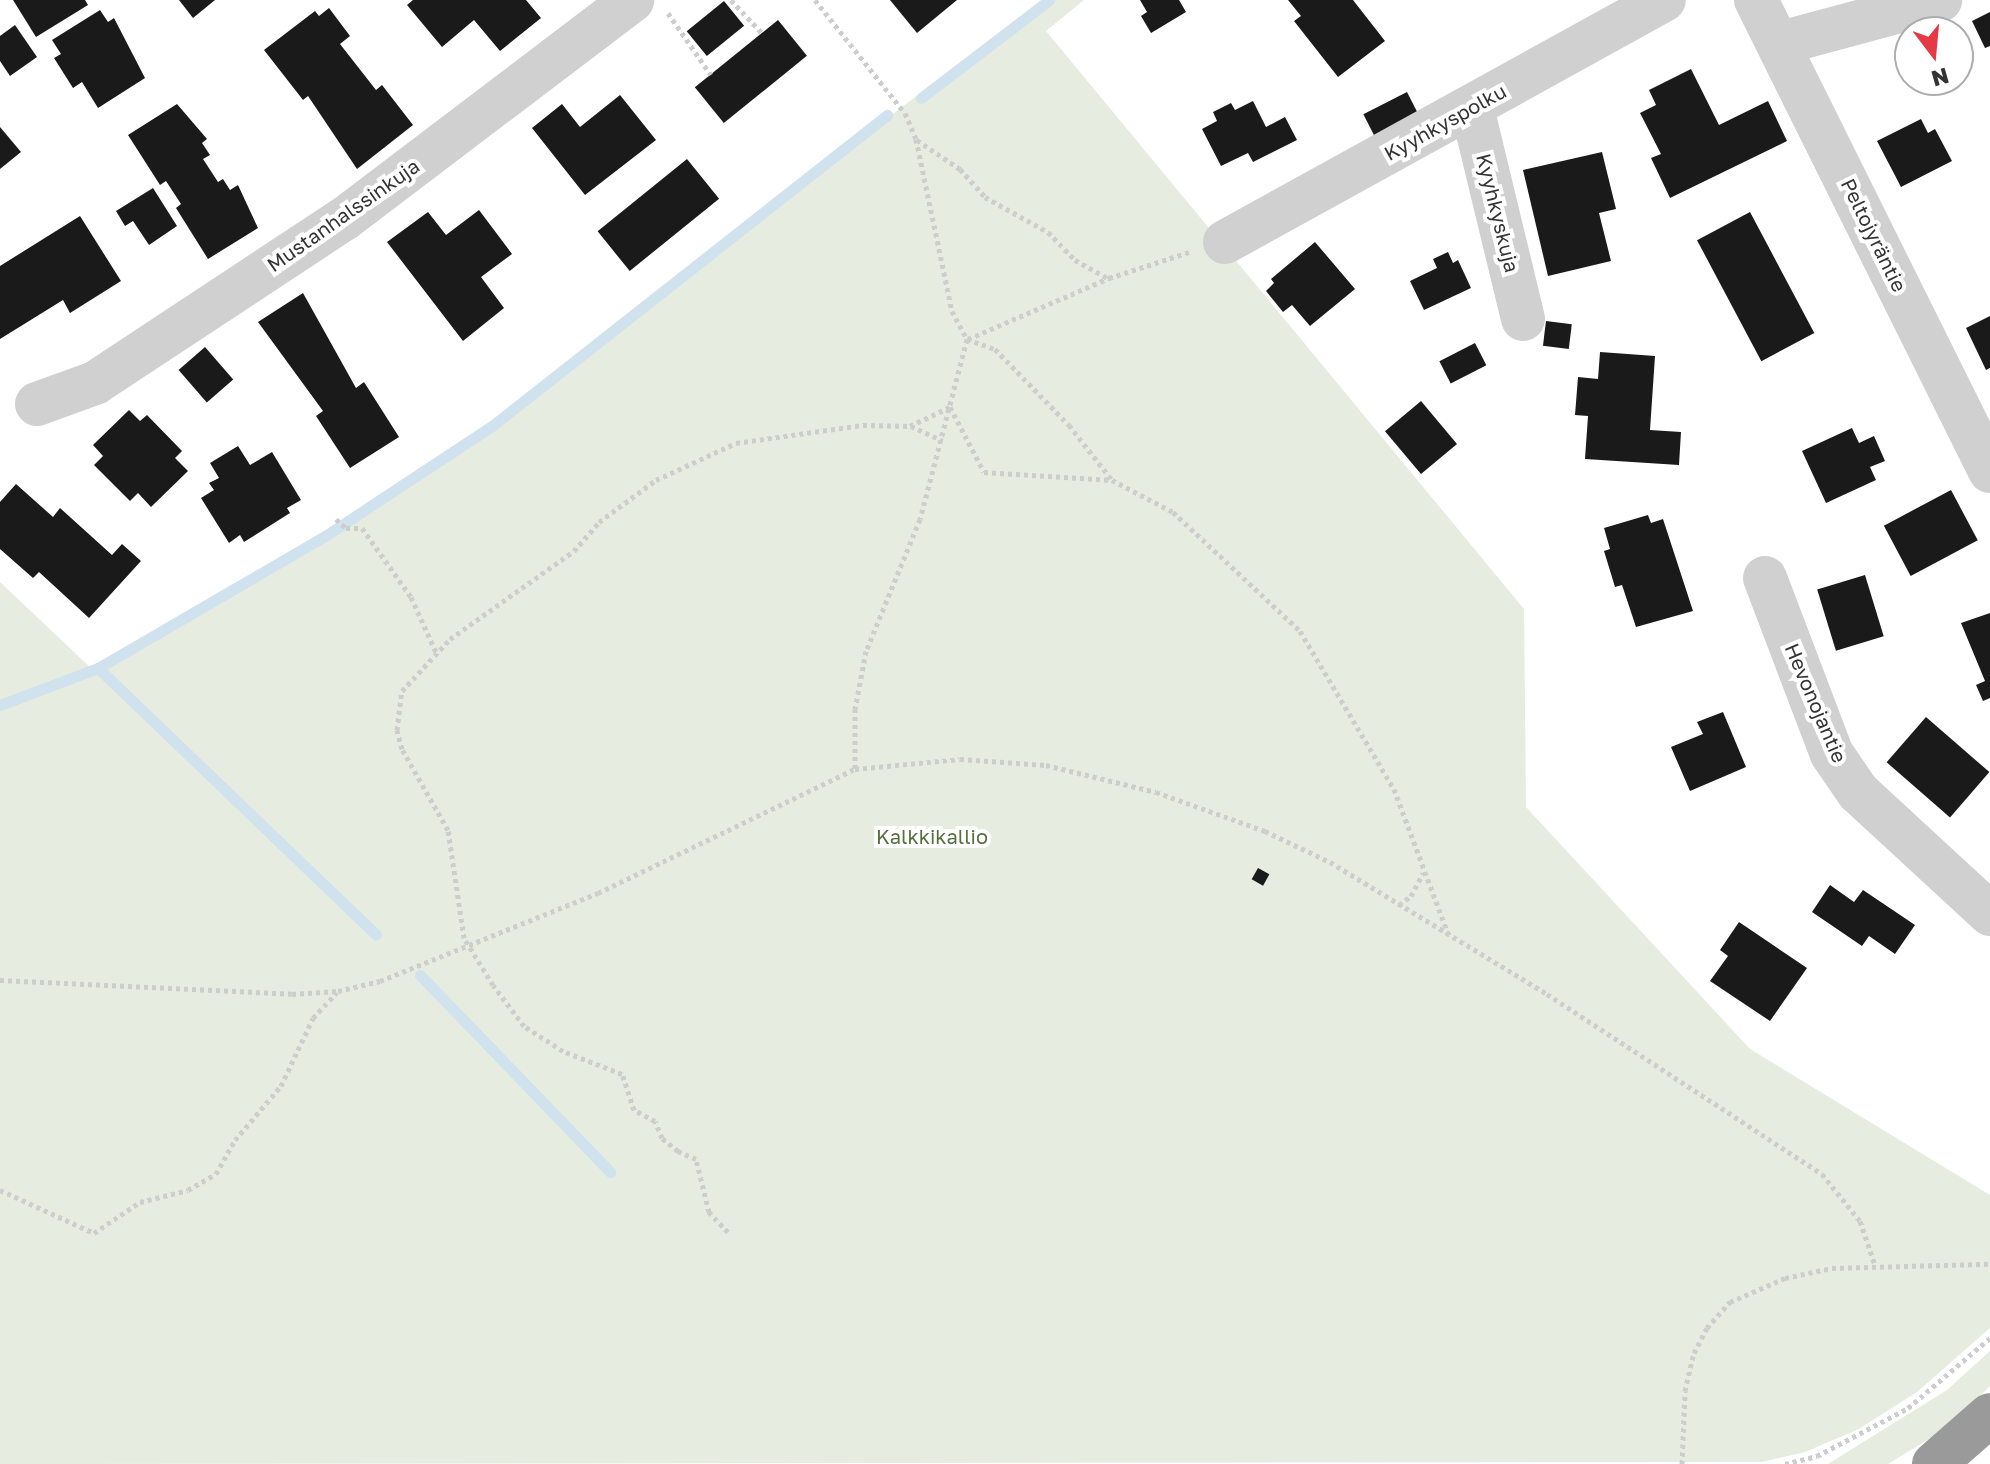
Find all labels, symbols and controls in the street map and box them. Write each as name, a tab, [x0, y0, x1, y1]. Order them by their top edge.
north arrow	[1894, 16, 1974, 96]
text: N	[1928, 62, 1952, 93]
street label: Kyyhkyspolku	[1380, 79, 1510, 165]
street label: Kyyhkyskuja	[1472, 151, 1524, 275]
street label: Mustanhalssinkuja	[262, 153, 424, 277]
street label: Peltojyräntie	[1836, 174, 1912, 296]
street label: Hevonojantie	[1780, 640, 1852, 766]
park label: Kalkkikallio	[876, 824, 988, 848]

